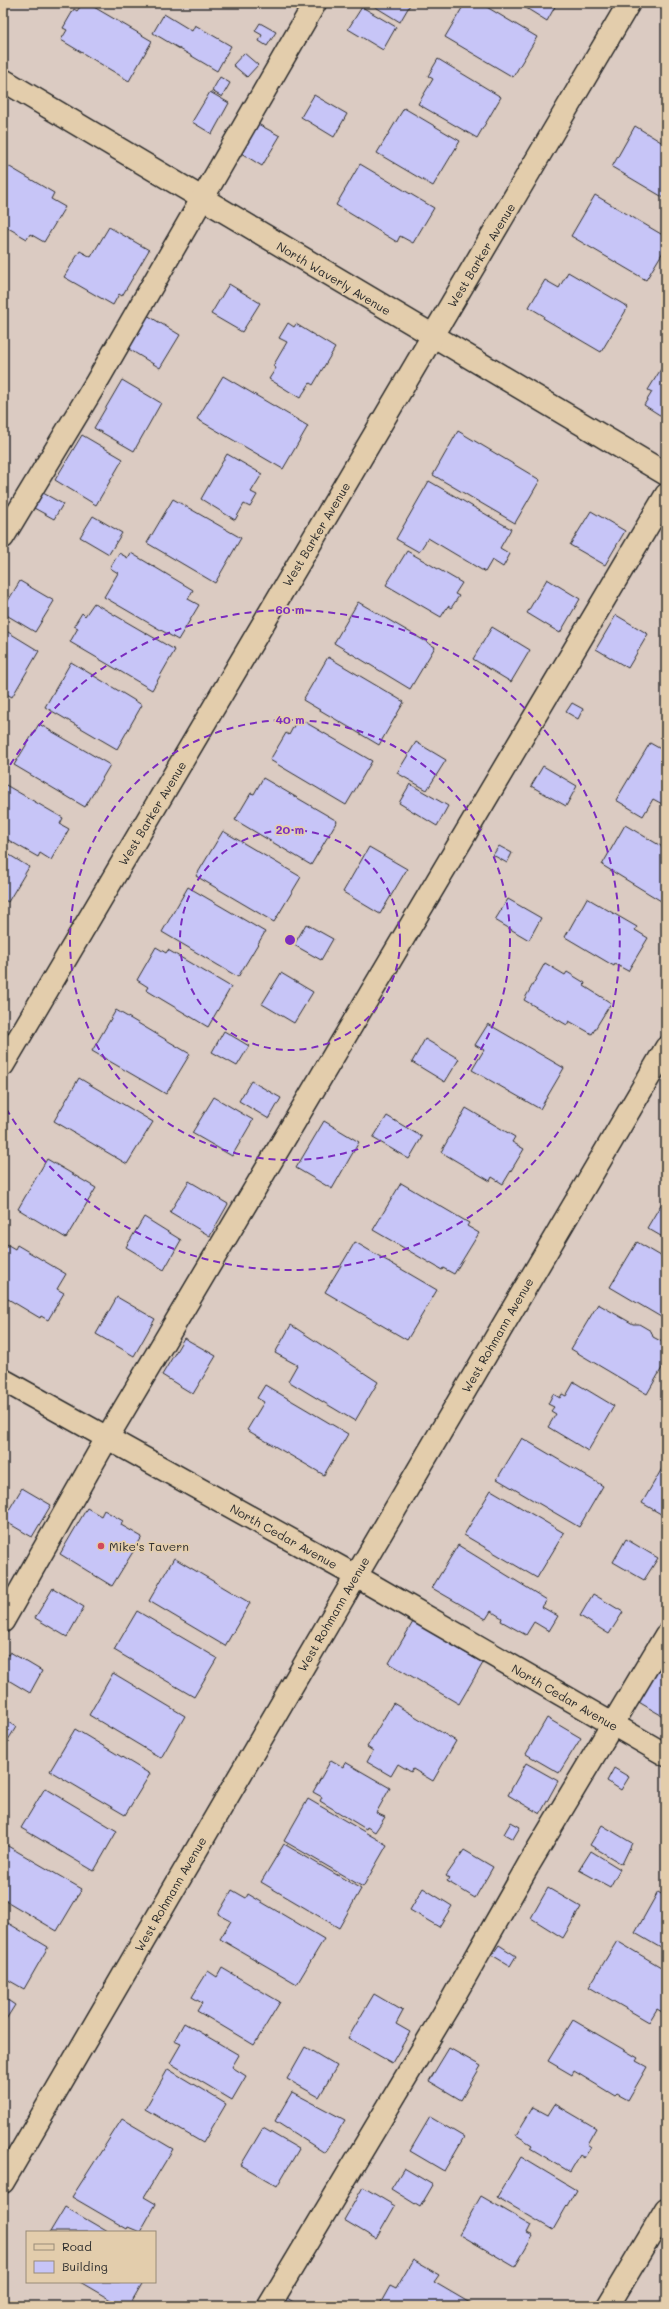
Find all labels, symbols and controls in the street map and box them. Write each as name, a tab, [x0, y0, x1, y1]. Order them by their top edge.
street label: West Barker Avenue	[443, 200, 519, 310]
street label: North Waverly Avenue	[274, 238, 394, 318]
street label: West Barker Avenue	[278, 479, 354, 589]
text: 60 m	[276, 601, 304, 617]
text: 40 m	[275, 711, 305, 727]
street label: West Barker Avenue	[114, 758, 190, 868]
text: 20 m	[276, 821, 304, 837]
centre of rings	[283, 933, 297, 947]
street label: West Rohmann Avenue	[458, 1275, 536, 1395]
street label: North Cedar Avenue	[227, 1500, 341, 1572]
place label: Mike's Tavern	[109, 1538, 189, 1554]
marker: Mike's Tavern	[96, 1541, 106, 1551]
street label: West Rohmann Avenue	[294, 1554, 372, 1674]
street label: North Cedar Avenue	[509, 1660, 621, 1734]
street label: West Rohmann Avenue	[131, 1834, 209, 1954]
legend	[26, 2231, 156, 2283]
text: Road	[62, 2238, 92, 2254]
text: Building	[62, 2258, 108, 2274]

